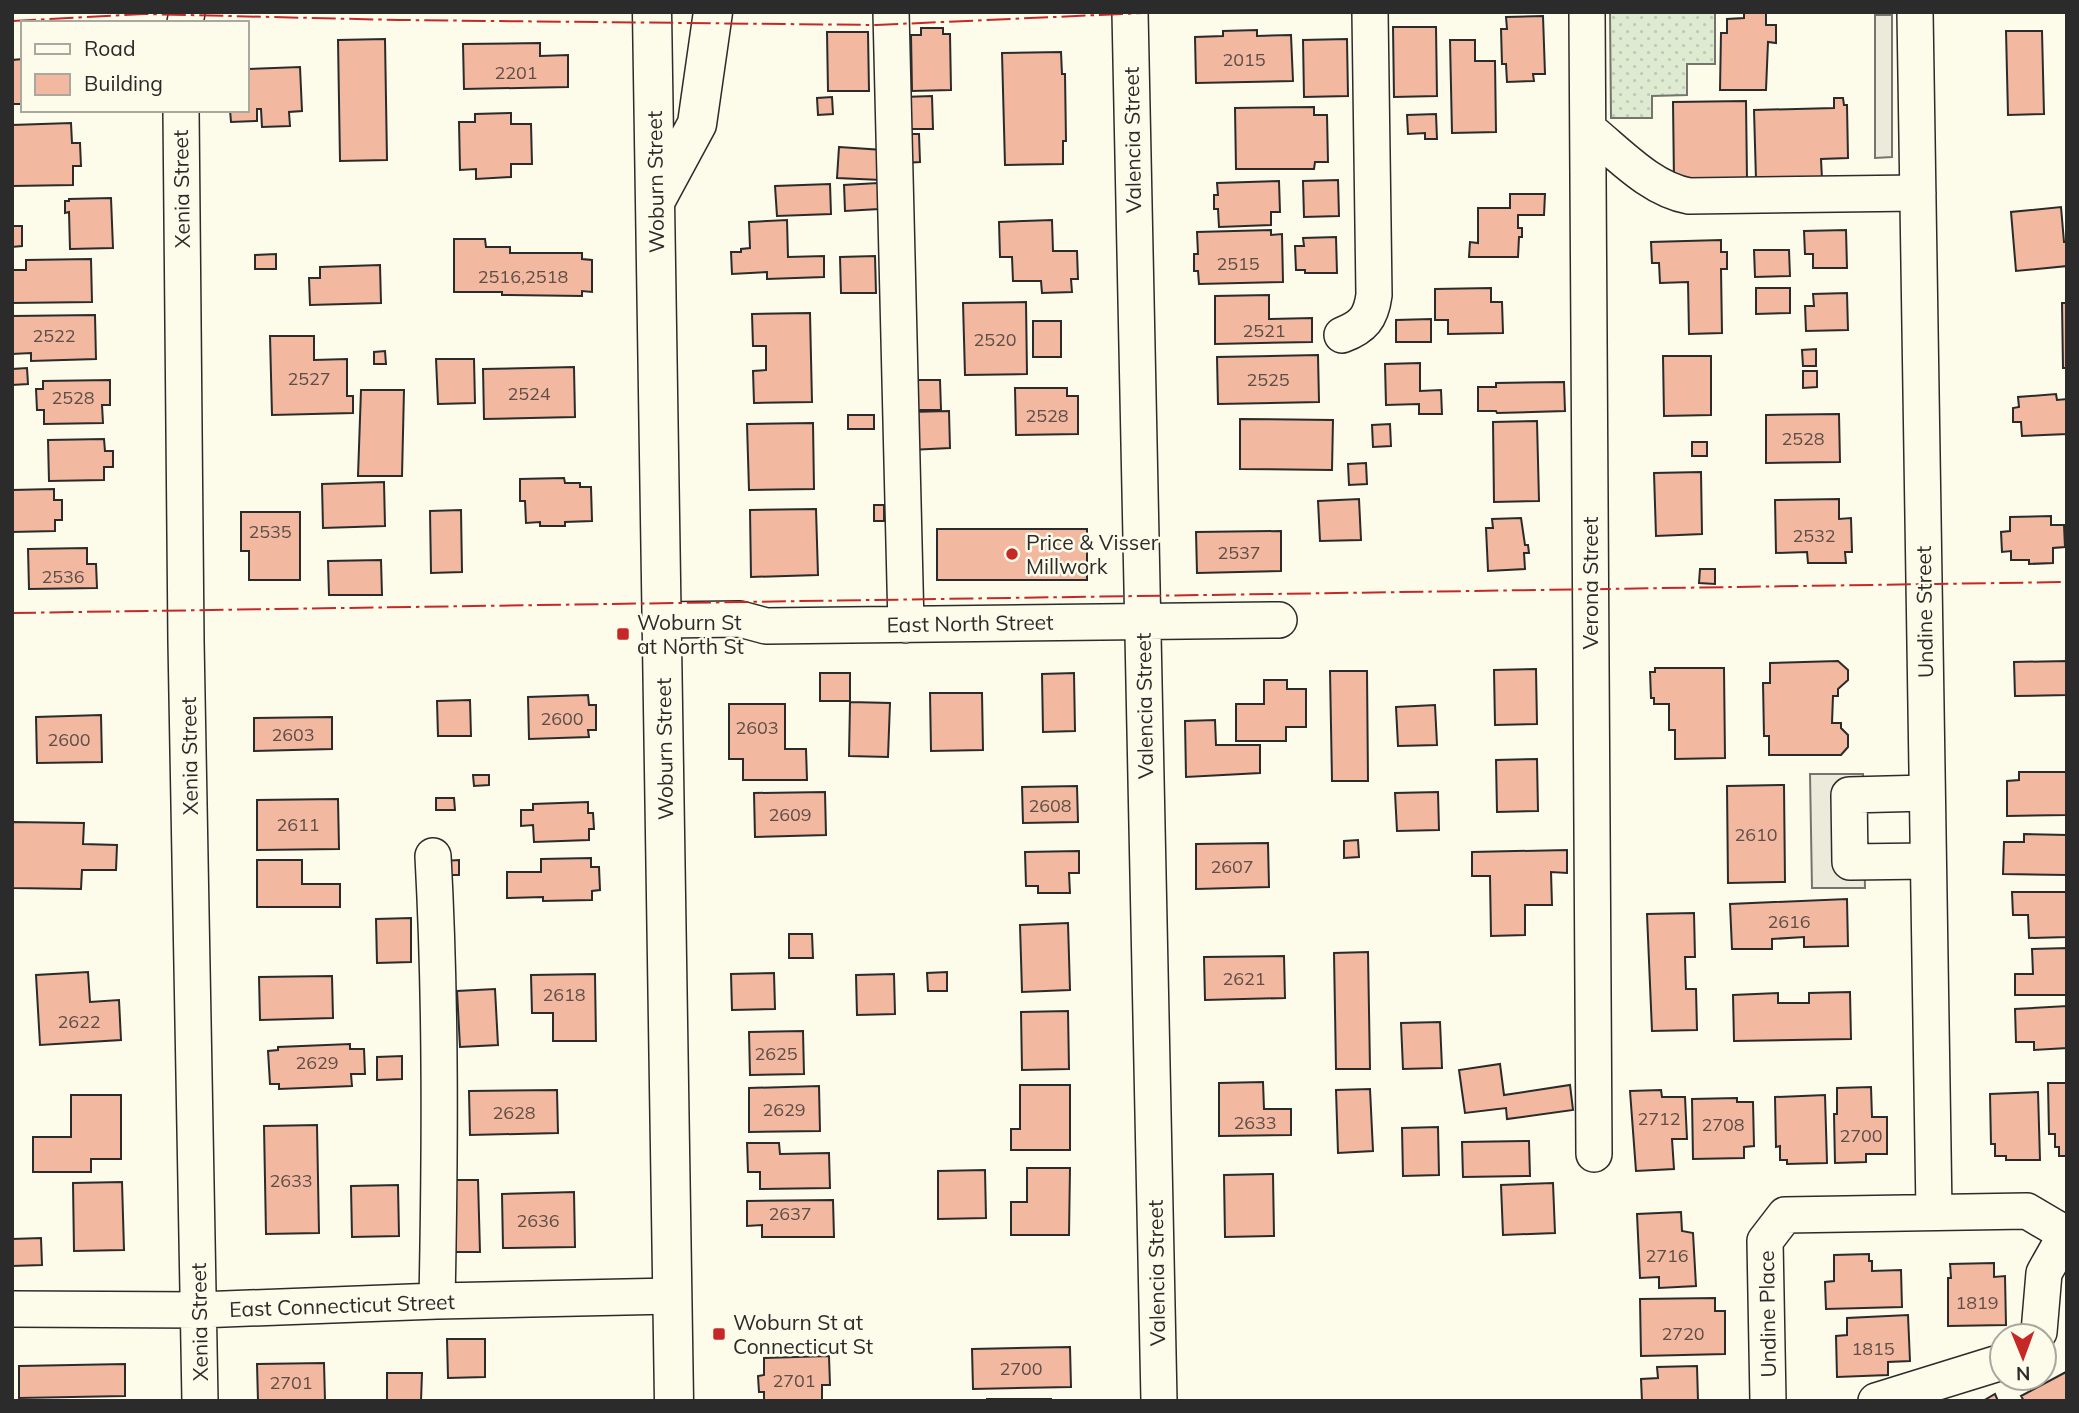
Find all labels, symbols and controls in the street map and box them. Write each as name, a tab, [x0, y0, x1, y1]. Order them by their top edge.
legend	[21, 21, 248, 112]
text: Road	[84, 35, 135, 61]
house number: 2015	[1222, 48, 1266, 71]
house number: 2201	[494, 61, 538, 84]
street label: Valencia Street	[1118, 67, 1146, 213]
text: Building	[84, 70, 163, 96]
street label: Woburn Street	[641, 111, 669, 253]
street label: Xenia Street	[167, 130, 195, 248]
house number: 2515	[1216, 252, 1260, 275]
house number: 2516,2518	[478, 265, 568, 288]
house number: 2521	[1242, 319, 1286, 342]
house number: 2522	[32, 324, 76, 347]
house number: 2520	[973, 328, 1017, 351]
house number: 2527	[287, 367, 331, 390]
house number: 2525	[1246, 368, 1290, 391]
house number: 2524	[507, 382, 551, 405]
house number: 2528	[51, 386, 95, 409]
house number: 2528	[1025, 404, 1069, 427]
house number: 2528	[1781, 427, 1825, 450]
street label: Verona Street	[1577, 517, 1603, 649]
house number: 2535	[248, 520, 292, 543]
house number: 2532	[1792, 524, 1836, 547]
place label: Price & Visser Millwork	[1026, 529, 1159, 579]
house number: 2537	[1217, 541, 1261, 564]
marker: Price & Visser Millwork	[1004, 546, 1020, 562]
street label: Undine Street	[1910, 546, 1938, 678]
house number: 2536	[41, 565, 85, 588]
place label: Woburn St at North St	[637, 609, 744, 659]
street label: East North Street	[886, 609, 1054, 637]
marker: Woburn St at North St	[615, 626, 631, 642]
street label: Valencia Street	[1130, 633, 1158, 779]
street label: Woburn Street	[650, 678, 678, 820]
street label: Xenia Street	[175, 697, 203, 815]
house number: 2600	[540, 707, 584, 730]
house number: 2603	[735, 716, 779, 739]
house number: 2603	[271, 723, 315, 746]
house number: 2600	[47, 728, 91, 751]
house number: 2608	[1028, 794, 1072, 817]
house number: 2609	[768, 803, 812, 826]
house number: 2611	[276, 813, 320, 836]
house number: 2610	[1734, 823, 1778, 846]
house number: 2607	[1210, 855, 1254, 878]
house number: 2616	[1767, 910, 1811, 933]
house number: 2621	[1222, 967, 1266, 990]
house number: 2618	[542, 983, 586, 1006]
house number: 2622	[57, 1010, 101, 1033]
house number: 2625	[754, 1042, 798, 1065]
house number: 2629	[295, 1051, 339, 1074]
house number: 2629	[762, 1098, 806, 1121]
house number: 2628	[492, 1101, 536, 1124]
house number: 2712	[1637, 1107, 1681, 1130]
house number: 2633	[1233, 1111, 1277, 1134]
house number: 2708	[1701, 1113, 1745, 1136]
house number: 2700	[1839, 1124, 1883, 1147]
house number: 2633	[269, 1169, 313, 1192]
street label: Valencia Street	[1142, 1200, 1170, 1346]
house number: 2637	[768, 1202, 812, 1225]
house number: 2636	[516, 1209, 560, 1232]
house number: 2716	[1645, 1244, 1689, 1267]
street label: Undine Place	[1753, 1250, 1781, 1378]
street label: Xenia Street	[185, 1263, 213, 1381]
street label: East Connecticut Street	[229, 1288, 455, 1322]
house number: 1819	[1955, 1291, 1999, 1314]
place label: Woburn St at Connecticut St	[733, 1309, 873, 1359]
house number: 2720	[1661, 1322, 1705, 1345]
north arrow	[1988, 1322, 2058, 1392]
marker: Woburn St at Connecticut St	[711, 1326, 727, 1342]
house number: 1815	[1851, 1337, 1895, 1360]
house number: 2700	[999, 1357, 1043, 1380]
text: N	[2016, 1362, 2031, 1386]
house number: 2701	[772, 1369, 816, 1392]
house number: 2701	[269, 1371, 313, 1394]

